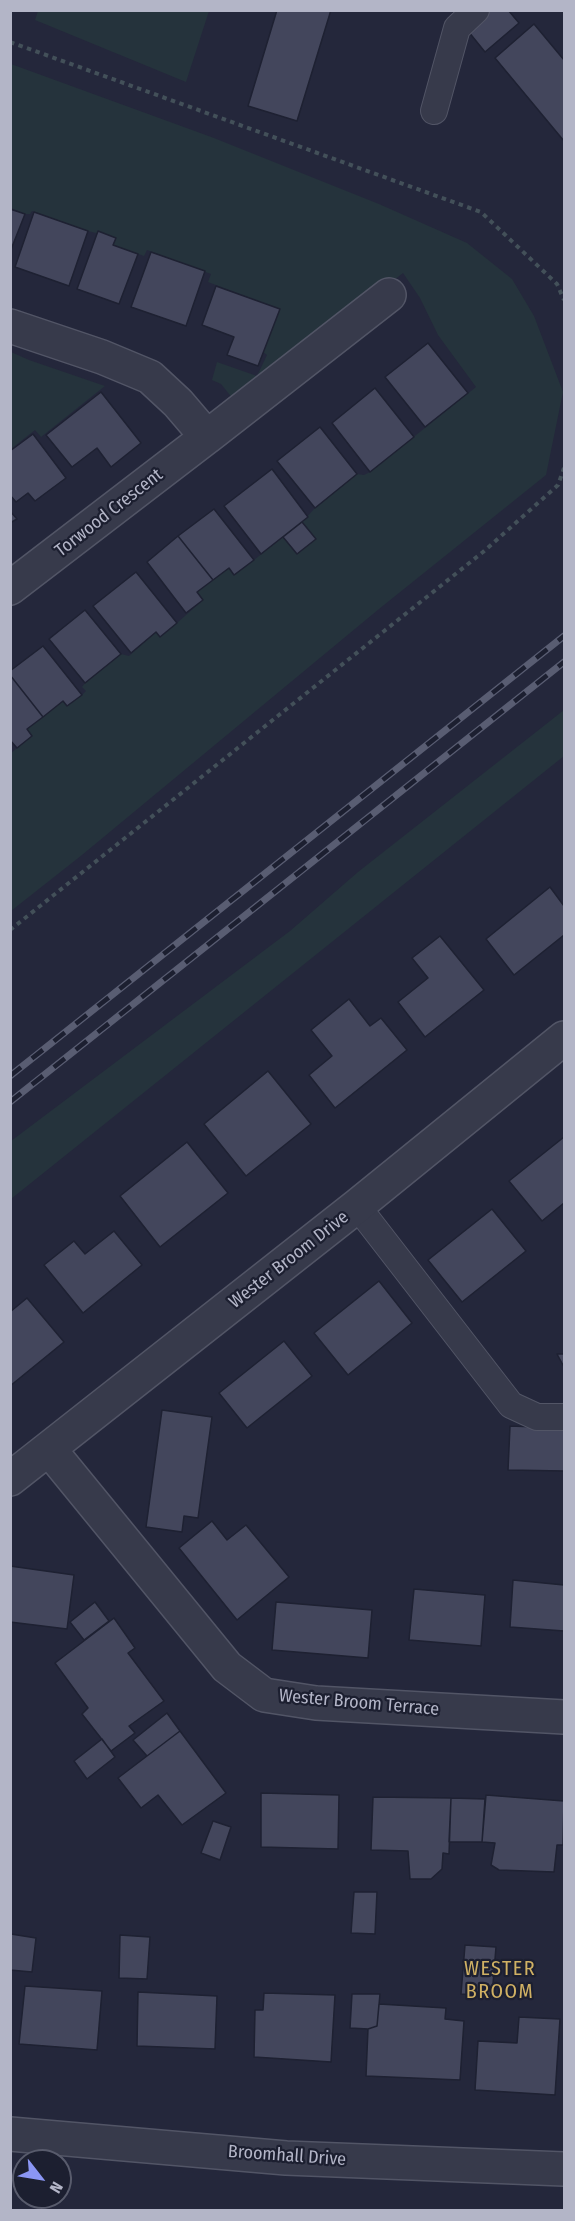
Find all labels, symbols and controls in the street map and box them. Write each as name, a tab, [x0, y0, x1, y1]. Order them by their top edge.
street label: Torwood Crescent	[51, 464, 167, 562]
street label: Wester Broom Drive	[225, 1207, 353, 1313]
street label: Wester Broom Terrace	[278, 1685, 440, 1721]
district label: WESTER BROOM	[464, 1957, 536, 2004]
street label: Broomhall Drive	[227, 2141, 347, 2171]
north arrow	[12, 2149, 72, 2209]
text: N	[46, 2178, 67, 2197]

